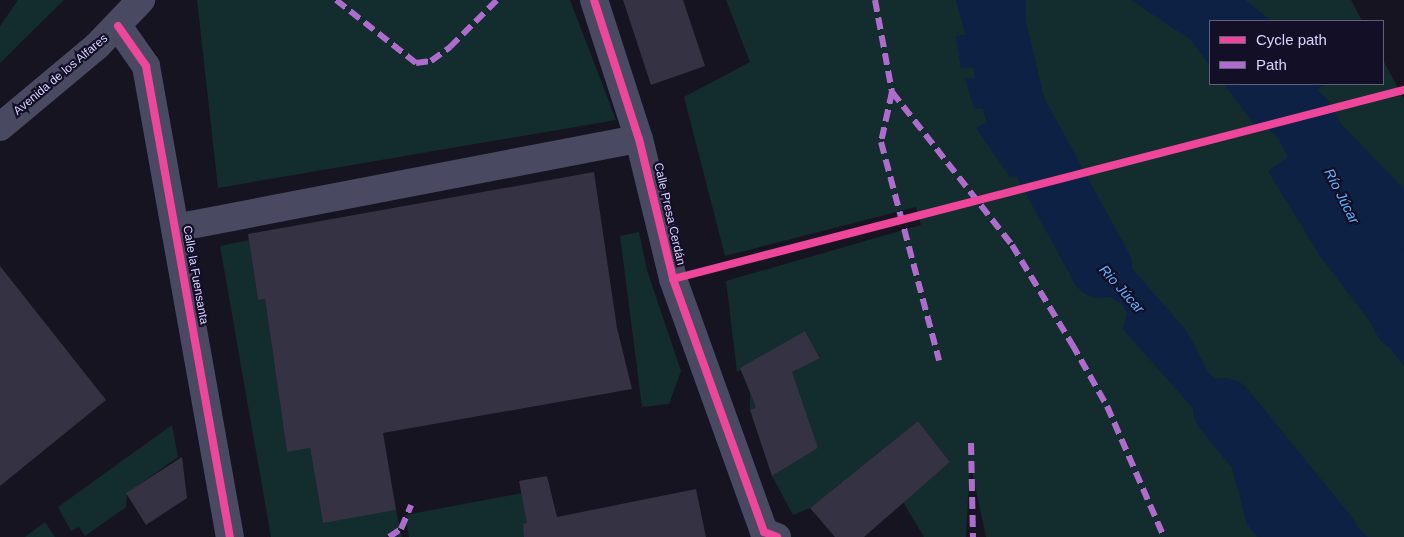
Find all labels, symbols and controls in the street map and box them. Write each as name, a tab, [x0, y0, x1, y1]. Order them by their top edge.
legend	[1209, 20, 1384, 85]
street label: Avenida de los Alfares	[11, 31, 111, 119]
text: Cycle path	[1256, 31, 1327, 48]
text: Path	[1256, 56, 1287, 73]
street label: Calle Presa Cerdán	[650, 161, 688, 267]
water label: Río Júcar	[1321, 165, 1363, 227]
street label: Calle la Fuensanta	[179, 224, 211, 326]
water label: Rio Júcar	[1096, 261, 1148, 317]

